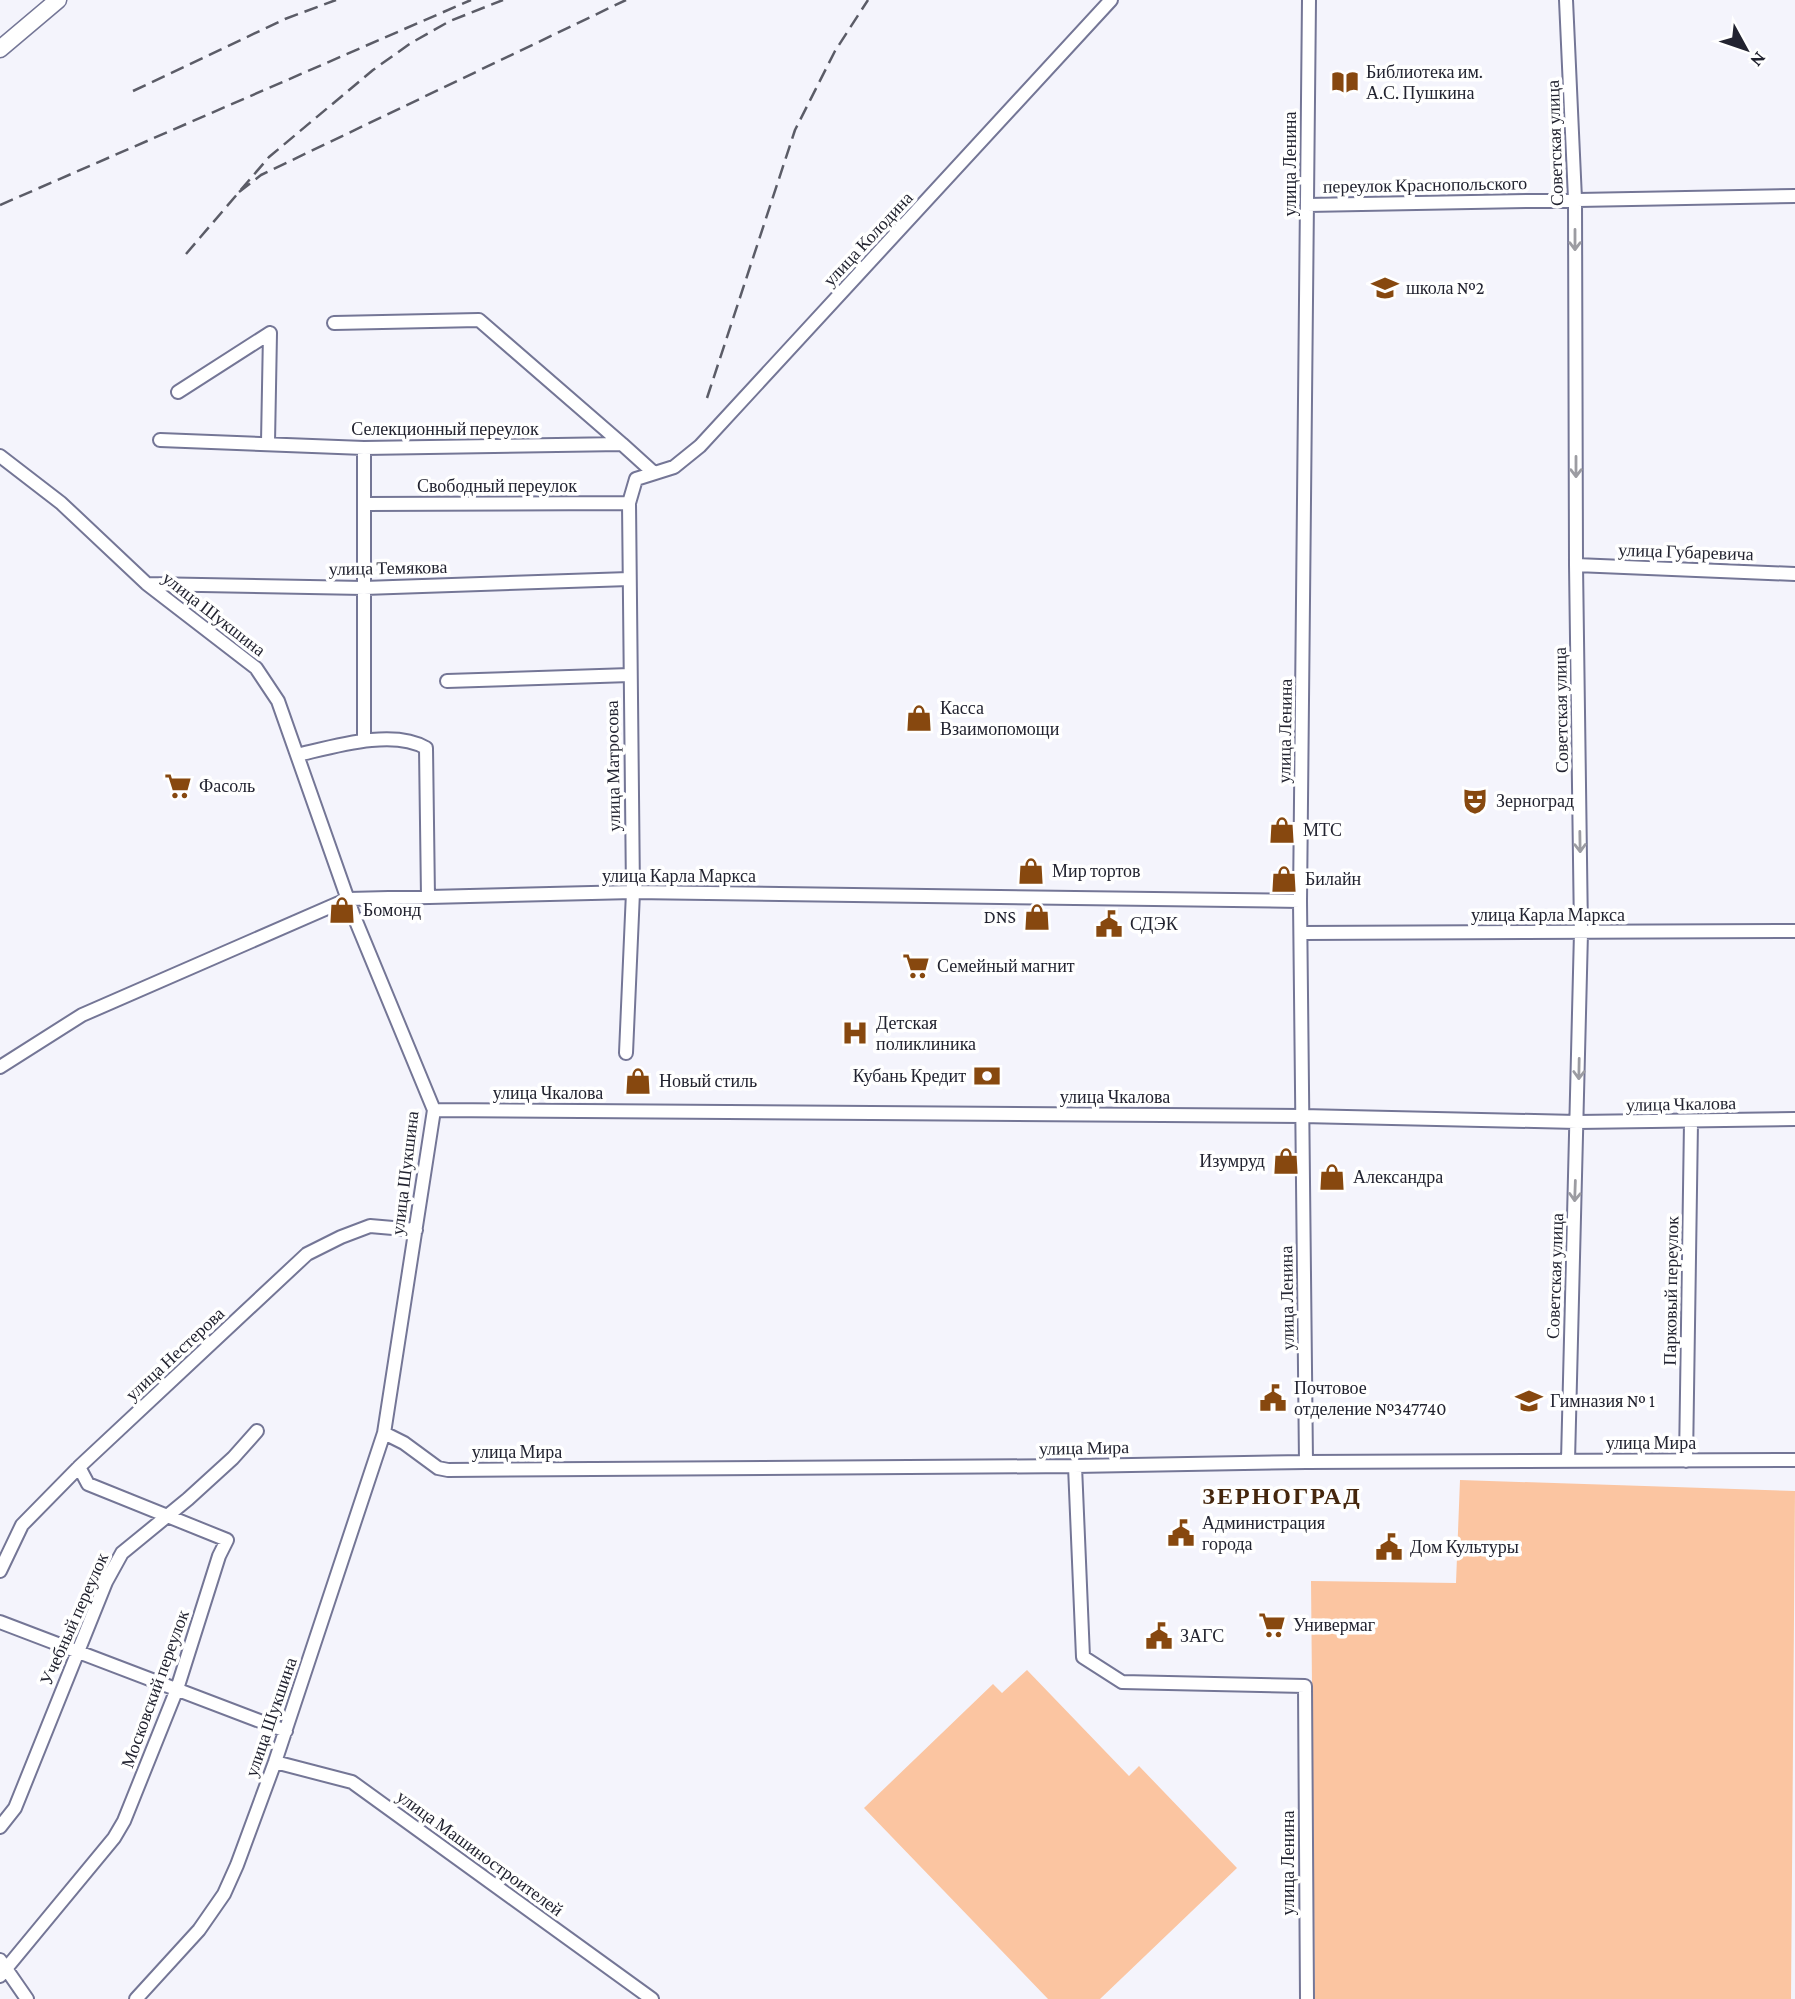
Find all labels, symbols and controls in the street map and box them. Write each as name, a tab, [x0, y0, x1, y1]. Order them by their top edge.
north arrow	[1711, 14, 1781, 84]
text: N	[1746, 48, 1771, 71]
place label: Библиотека им. А.С. Пушкина	[1366, 62, 1483, 103]
library icon: Библиотека им. А.С. Пушкина	[1330, 67, 1360, 97]
street label: Советская улица	[1543, 80, 1567, 206]
street label: улица Ленина	[1280, 112, 1300, 216]
street label: переулок Краснопольского	[1323, 173, 1527, 197]
street label: улица Колодина	[819, 188, 917, 290]
one-way arrow	[1568, 228, 1582, 251]
school or university icon: школа №2	[1370, 273, 1400, 303]
place label: школа №2	[1406, 278, 1484, 298]
street label: Селекционный переулок	[351, 419, 539, 439]
one-way arrow	[1569, 455, 1583, 478]
street label: Свободный переулок	[417, 476, 577, 496]
street label: улица Губаревича	[1618, 540, 1754, 564]
street label: улица Темякова	[328, 557, 448, 579]
street label: улица Шукшина	[159, 568, 269, 660]
street label: Советская улица	[1550, 647, 1572, 773]
street label: улица Ленина	[1274, 678, 1296, 784]
place label: Касса Взаимопомощи	[940, 698, 1060, 739]
street label: улица Матросова	[602, 700, 624, 832]
shop icon: Касса Взаимопомощи	[904, 703, 934, 733]
supermarket icon: Фасоль	[163, 771, 193, 801]
place label: Фасоль	[199, 776, 255, 796]
theatre icon: Зерноград	[1460, 786, 1490, 816]
place label: Зерноград	[1496, 791, 1574, 811]
shop icon: МТС	[1267, 815, 1297, 845]
place label: МТС	[1303, 820, 1342, 840]
one-way arrow	[1573, 830, 1587, 853]
shop icon: Мир тортов	[1016, 856, 1046, 886]
place label: Мир тортов	[1052, 861, 1141, 881]
shop icon: Билайн	[1269, 864, 1299, 894]
street label: улица Карла Маркса	[602, 866, 756, 886]
place label: Билайн	[1305, 869, 1362, 889]
shop icon: Бомонд	[327, 895, 357, 925]
place label: Бомонд	[363, 900, 421, 920]
shop icon: DNS	[1022, 902, 1052, 932]
street label: улица Карла Маркса	[1471, 905, 1625, 925]
place label: DNS	[984, 907, 1016, 927]
public building icon: СДЭК	[1094, 909, 1124, 939]
place label: СДЭК	[1130, 914, 1179, 934]
supermarket icon: Семейный магнит	[901, 951, 931, 981]
place label: Семейный магнит	[937, 956, 1075, 976]
place label: Детская поликлиника	[876, 1013, 976, 1054]
hospital icon: Детская поликлиника	[840, 1018, 870, 1048]
one-way arrow	[1572, 1057, 1585, 1080]
bank icon: Кубань Кредит	[972, 1061, 1002, 1091]
shop icon: Новый стиль	[623, 1066, 653, 1096]
place label: Кубань Кредит	[853, 1066, 966, 1086]
place label: Новый стиль	[659, 1071, 757, 1091]
street label: улица Чкалова	[493, 1083, 603, 1103]
street label: улица Чкалова	[1060, 1087, 1170, 1107]
street label: улица Чкалова	[1626, 1093, 1736, 1115]
street label: улица Шукшина	[387, 1110, 423, 1236]
shop icon: Изумруд	[1271, 1146, 1301, 1176]
place label: Изумруд	[1199, 1151, 1265, 1171]
shop icon: Александра	[1317, 1162, 1347, 1192]
place label: Александра	[1353, 1167, 1443, 1187]
one-way arrow	[1569, 1179, 1582, 1202]
street label: Советская улица	[1543, 1213, 1567, 1339]
street label: Парковый переулок	[1660, 1216, 1682, 1366]
street label: улица Ленина	[1276, 1245, 1298, 1351]
street label: улица Нестерова	[122, 1303, 228, 1405]
place label: Почтовое отделение №347740	[1294, 1378, 1446, 1419]
public building icon: Почтовое отделение №347740	[1258, 1383, 1288, 1413]
school or university icon: Гимназия № 1	[1514, 1386, 1544, 1416]
place label: Гимназия № 1	[1550, 1391, 1655, 1411]
street label: улица Мира	[1606, 1433, 1696, 1453]
street label: улица Мира	[1039, 1437, 1129, 1459]
street label: улица Мира	[472, 1442, 562, 1462]
district label: ЗЕРНОГРАД	[1202, 1482, 1362, 1509]
place label: Администрация города	[1202, 1513, 1325, 1554]
public building icon: Администрация города	[1166, 1518, 1196, 1548]
public building icon: Дом Культуры	[1374, 1532, 1404, 1562]
place label: Дом Культуры	[1410, 1537, 1519, 1557]
street label: Учебный переулок	[36, 1549, 112, 1688]
street label: Московский переулок	[117, 1607, 193, 1771]
supermarket icon: Универмаг	[1257, 1610, 1287, 1640]
place label: Универмаг	[1293, 1615, 1375, 1635]
public building icon: ЗАГС	[1144, 1621, 1174, 1651]
place label: ЗАГС	[1180, 1626, 1224, 1646]
street label: улица Шукшина	[241, 1655, 301, 1779]
street label: улица Машиностроителей	[393, 1786, 567, 1920]
street label: улица Ленина	[1278, 1811, 1298, 1915]

